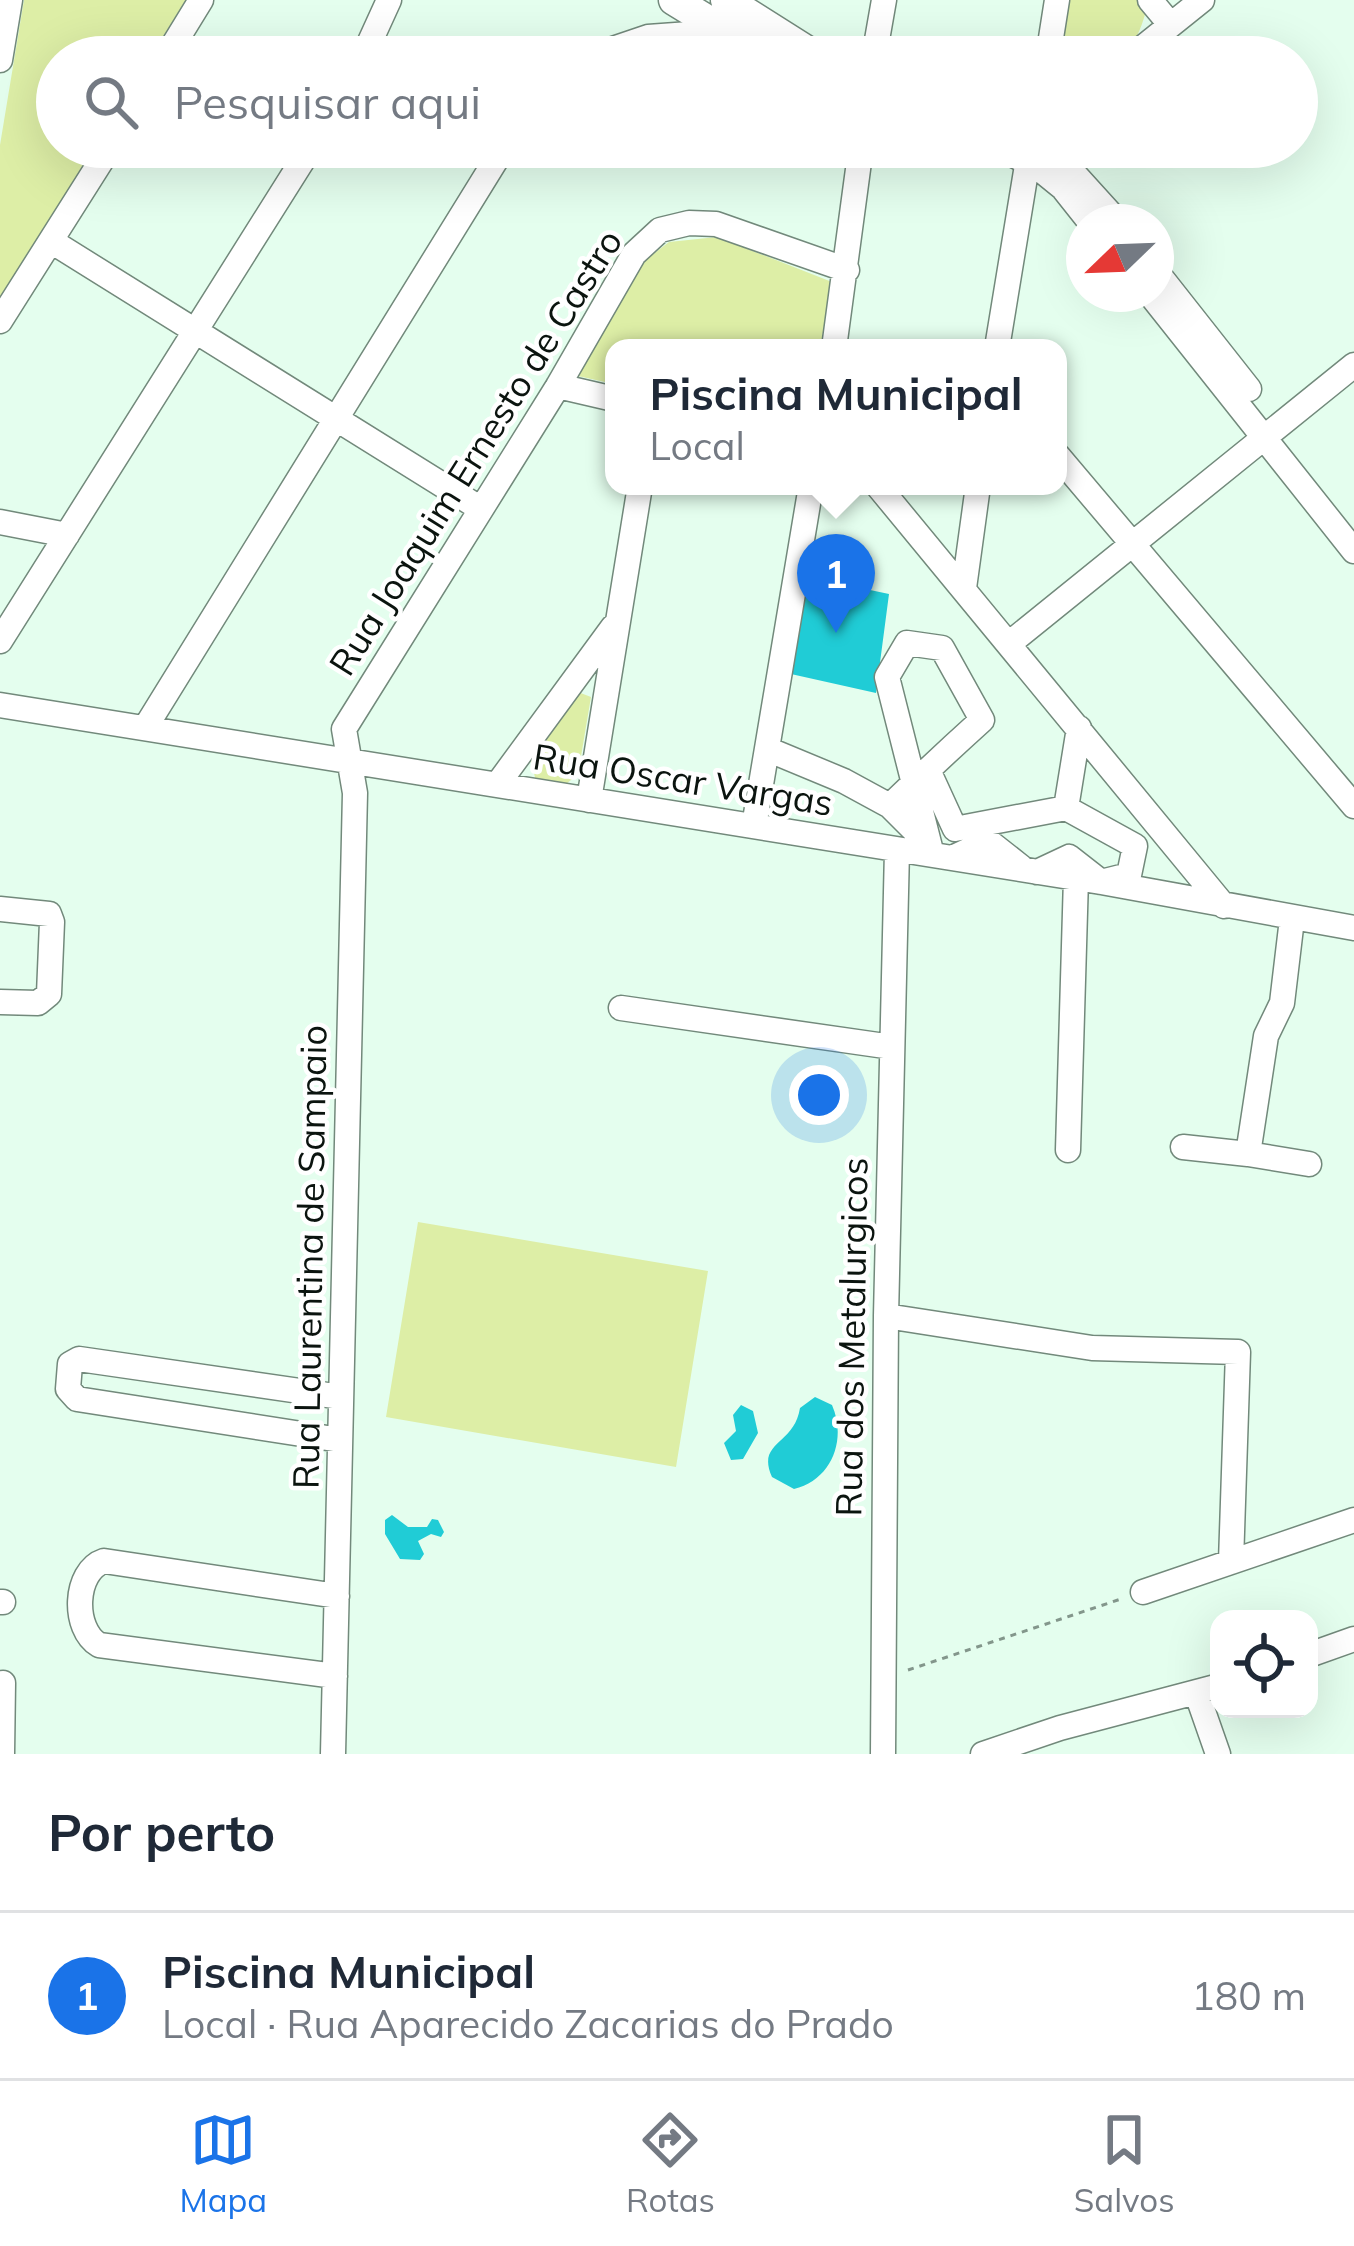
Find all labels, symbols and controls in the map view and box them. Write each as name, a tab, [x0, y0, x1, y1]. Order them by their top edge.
search box	[36, 36, 1318, 168]
icon: search	[78, 69, 144, 135]
text: Pesquisar aqui	[174, 74, 481, 130]
north arrow	[1066, 204, 1174, 312]
street label: Rua Joaquim Ernesto de Castro	[319, 221, 631, 683]
popup	[605, 339, 1067, 495]
text: Piscina Municipal	[650, 365, 1022, 421]
text: Local	[650, 421, 745, 470]
pin: 1	[797, 534, 875, 633]
street label: Rua Oscar Vargas	[530, 733, 836, 825]
street label: Rua Laurentina de Sampaio	[282, 1025, 336, 1489]
your location	[789, 1065, 849, 1125]
street label: Rua dos Metalurgicos	[825, 1157, 877, 1517]
map controls	[1210, 1610, 1318, 1718]
button: locate	[1210, 1610, 1318, 1718]
text: Por perto	[48, 1800, 275, 1864]
text: Piscina Municipal	[162, 1943, 535, 1999]
text: 1	[75, 1971, 99, 2020]
text: 180 m	[1191, 1971, 1306, 2020]
text: Local · Rua Aparecido Zacarias do Prado	[162, 1999, 894, 2048]
tab: Mapa	[179, 2107, 267, 2220]
tab: Rotas	[626, 2107, 715, 2220]
tab: Salvos	[1074, 2107, 1175, 2220]

